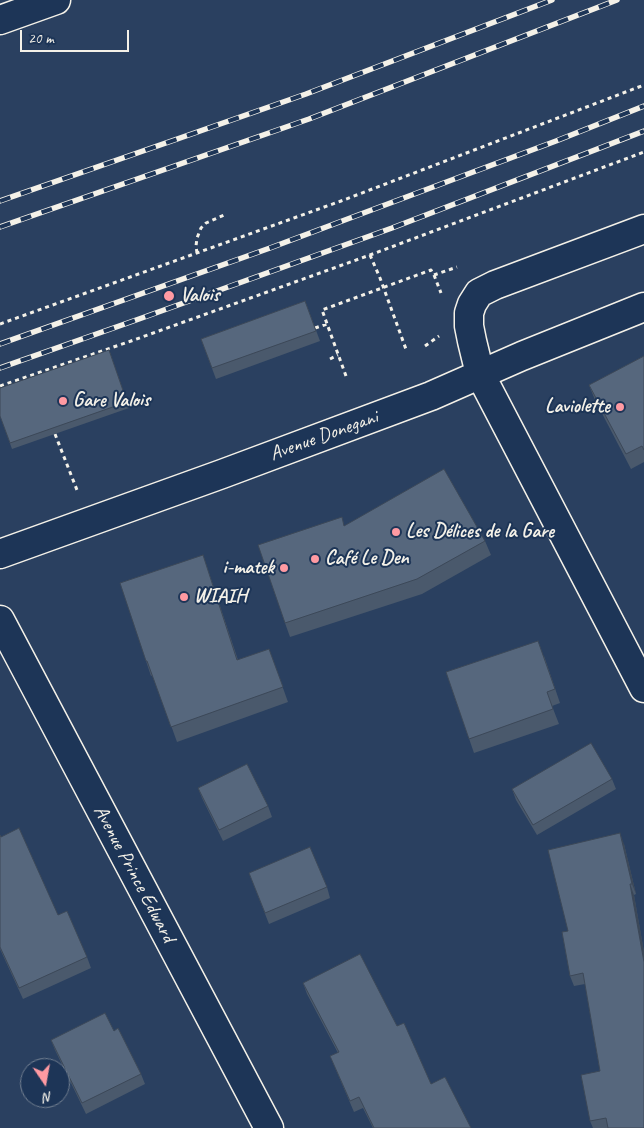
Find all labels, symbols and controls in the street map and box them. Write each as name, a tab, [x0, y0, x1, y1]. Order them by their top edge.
scale bar	[22, 20, 131, 52]
text: 20 m	[28, 29, 54, 48]
place label: Valois	[180, 284, 219, 308]
marker: Valois	[162, 289, 176, 303]
place label: Gare Valois	[73, 389, 150, 413]
marker: Gare Valois	[57, 395, 69, 407]
place label: Laviolette	[545, 395, 610, 419]
marker: Laviolette	[614, 401, 626, 413]
street label: Avenue Donegani	[267, 405, 381, 467]
place label: Les Délices de la Gare	[406, 520, 554, 544]
marker: Les Délices de la Gare	[390, 526, 402, 538]
place label: Café Le Den	[325, 547, 409, 571]
marker: Café Le Den	[309, 553, 321, 565]
place label: i-matek	[222, 556, 274, 580]
marker: i-matek	[278, 562, 290, 574]
place label: WIAIH	[194, 585, 247, 609]
marker: WIAIH	[178, 591, 190, 603]
street label: Avenue Prince Edward	[88, 801, 180, 947]
north arrow	[20, 1058, 70, 1108]
text: N	[42, 1088, 54, 1106]

